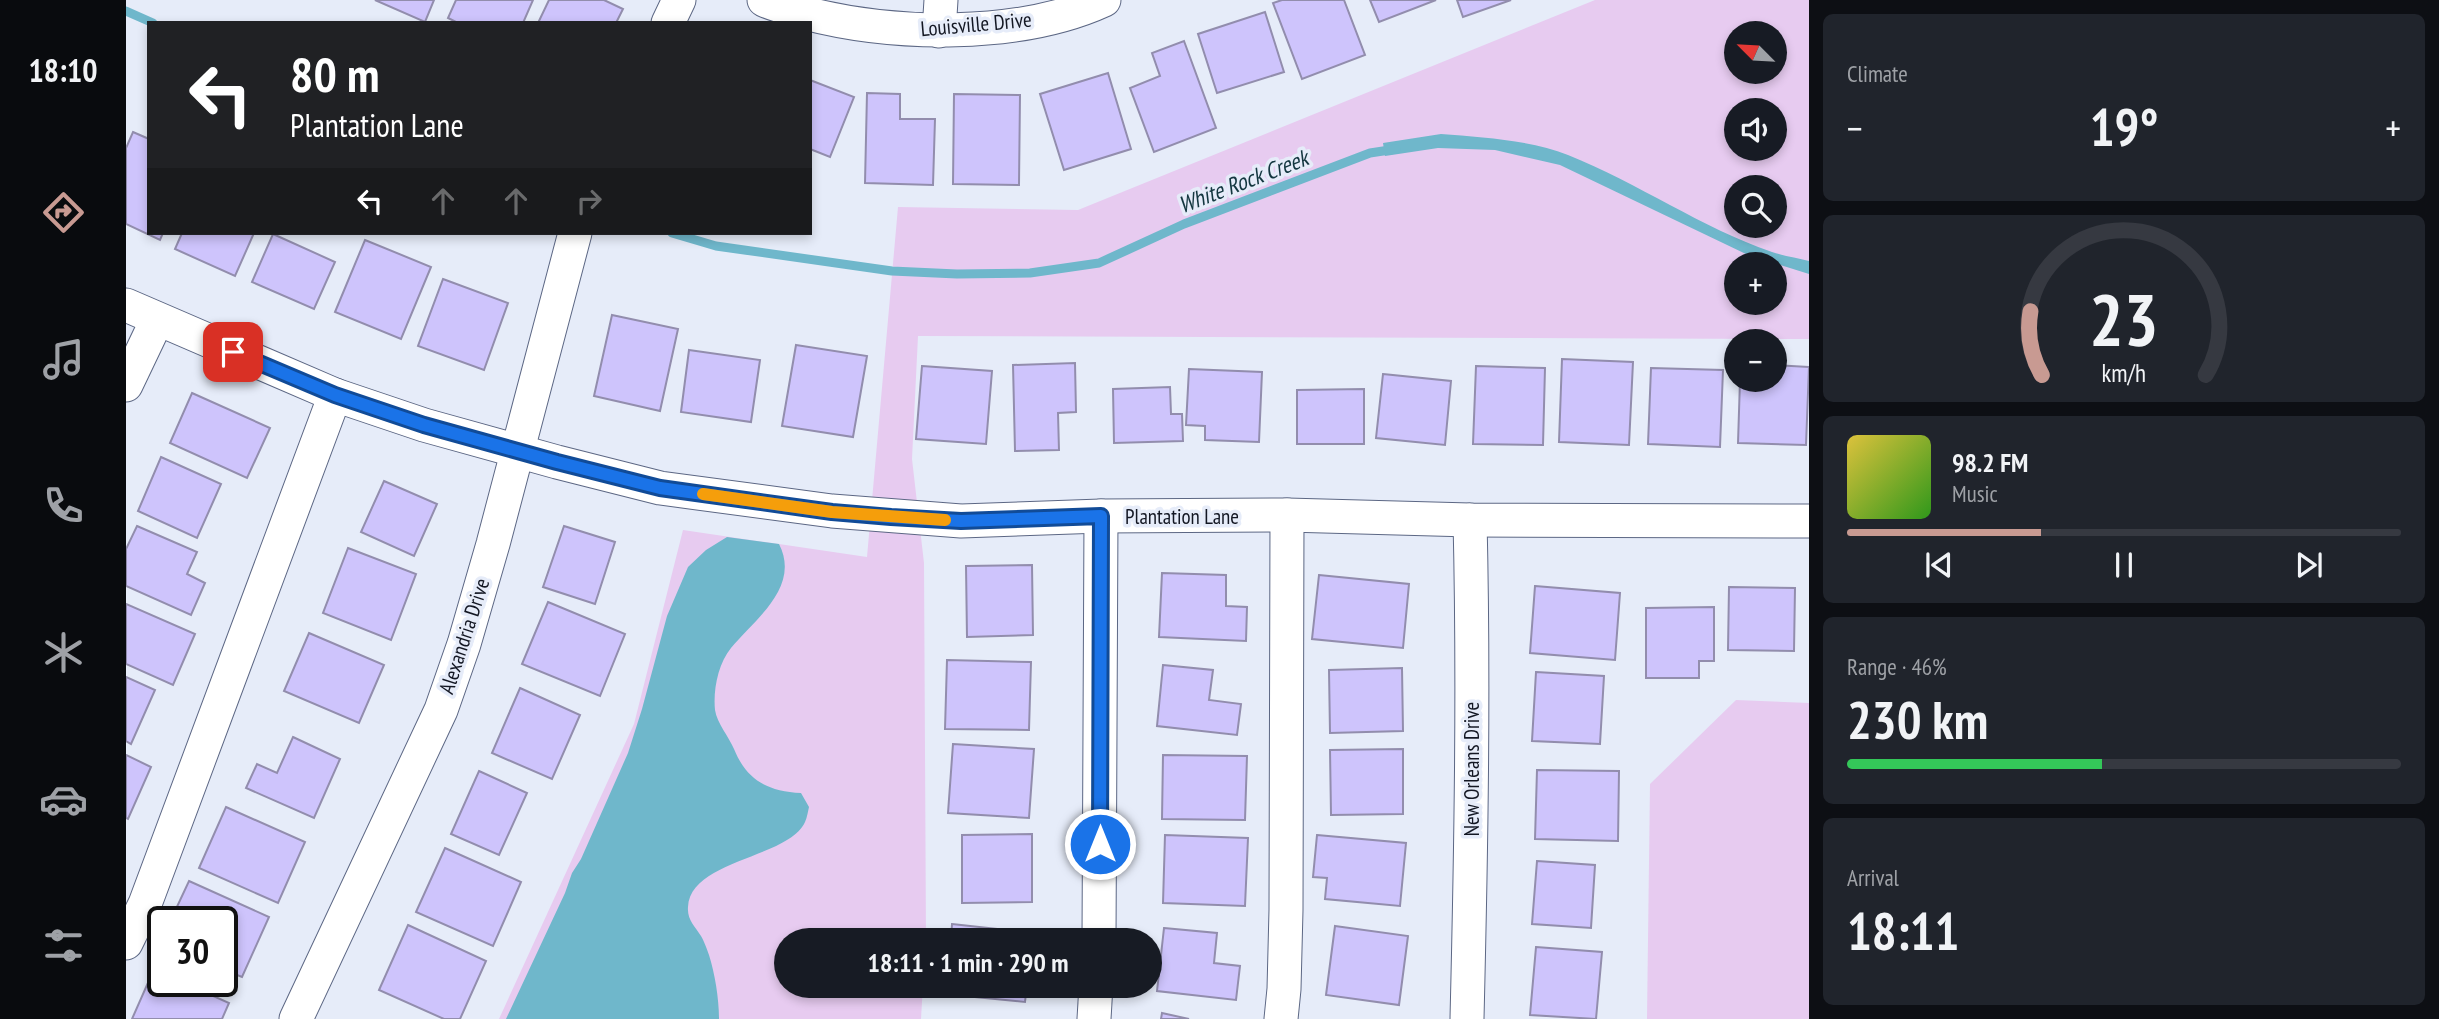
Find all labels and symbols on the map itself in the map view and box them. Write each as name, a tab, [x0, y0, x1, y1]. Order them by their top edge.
street label: Louisville Drive	[919, 6, 1033, 42]
north arrow	[1724, 21, 1787, 84]
water label: White Rock Creek	[1174, 142, 1315, 219]
pin	[203, 322, 263, 382]
street label: Plantation Lane	[1125, 503, 1239, 530]
street label: Alexandria Drive	[433, 575, 495, 697]
street label: New Orleans Drive	[1458, 702, 1485, 836]
position arrow	[1063, 807, 1137, 881]
speed limit sign: 30	[147, 906, 238, 997]

